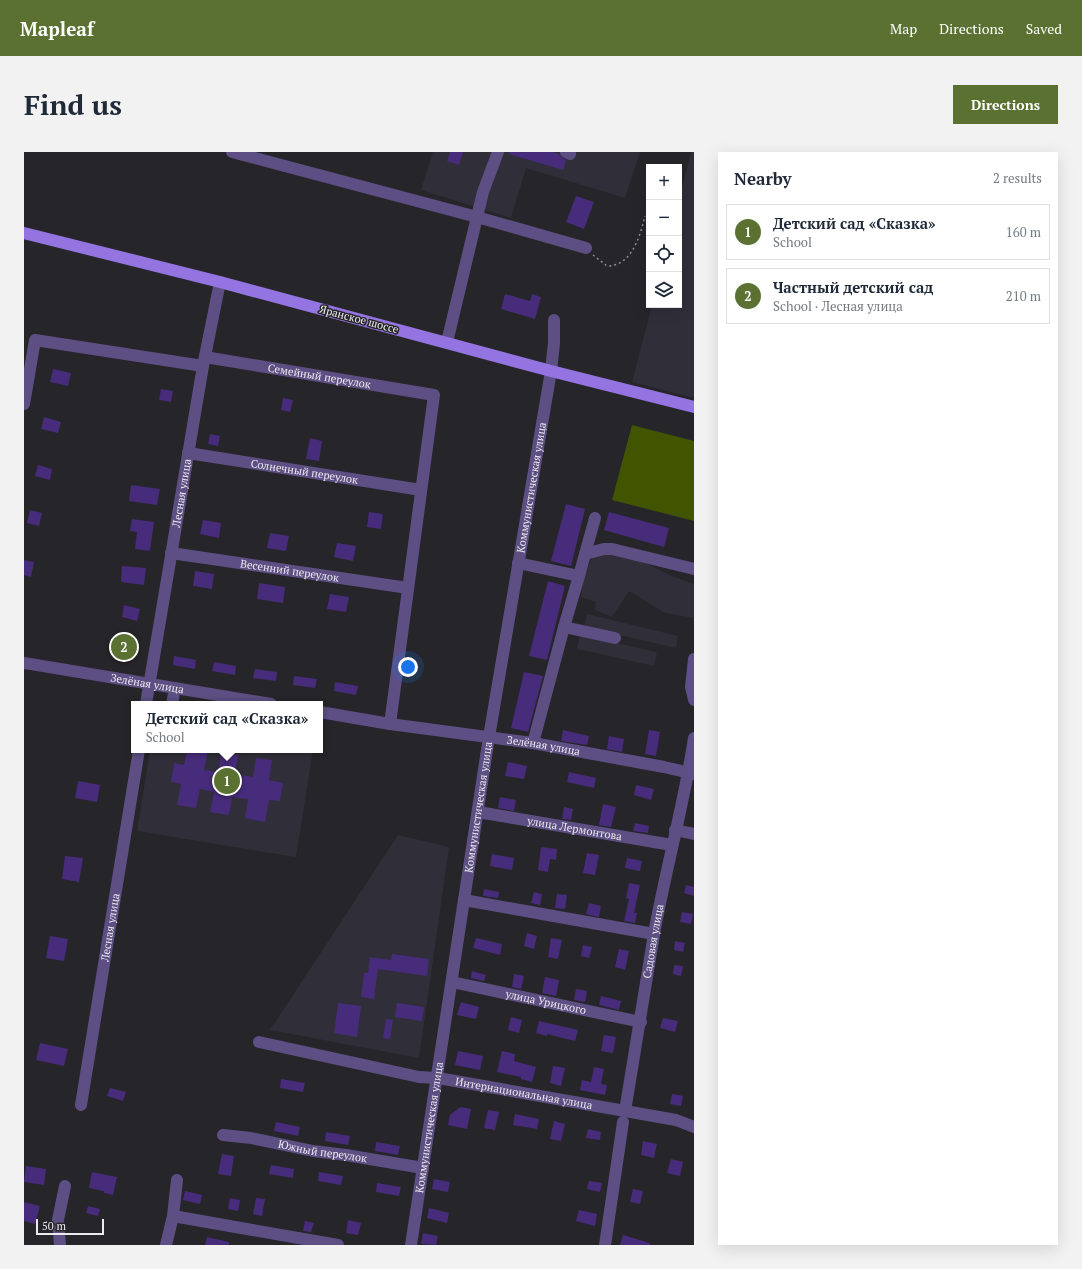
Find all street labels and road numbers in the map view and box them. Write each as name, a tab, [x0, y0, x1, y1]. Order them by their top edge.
street label: Яранское шоссе	[318, 302, 401, 336]
street label: Семейный переулок	[267, 361, 372, 391]
street label: Коммунистическая улица	[513, 421, 549, 554]
street label: Солнечный переулок	[250, 456, 359, 487]
street label: Лесная улица	[169, 457, 194, 529]
street label: Весенний переулок	[239, 556, 340, 585]
street label: Зелёная улица	[110, 670, 185, 697]
street label: Зелёная улица	[506, 733, 582, 759]
street label: Коммунистическая улица	[461, 740, 495, 874]
street label: улица Лермонтова	[525, 813, 623, 843]
street label: Лесная улица	[97, 892, 123, 964]
street label: Садовая улица	[640, 902, 667, 980]
street label: улица Урицкого	[503, 986, 587, 1017]
street label: Коммунистическая улица	[412, 1060, 446, 1194]
street label: Интернациональная улица	[454, 1074, 594, 1112]
street label: Южный переулок	[277, 1137, 368, 1165]

